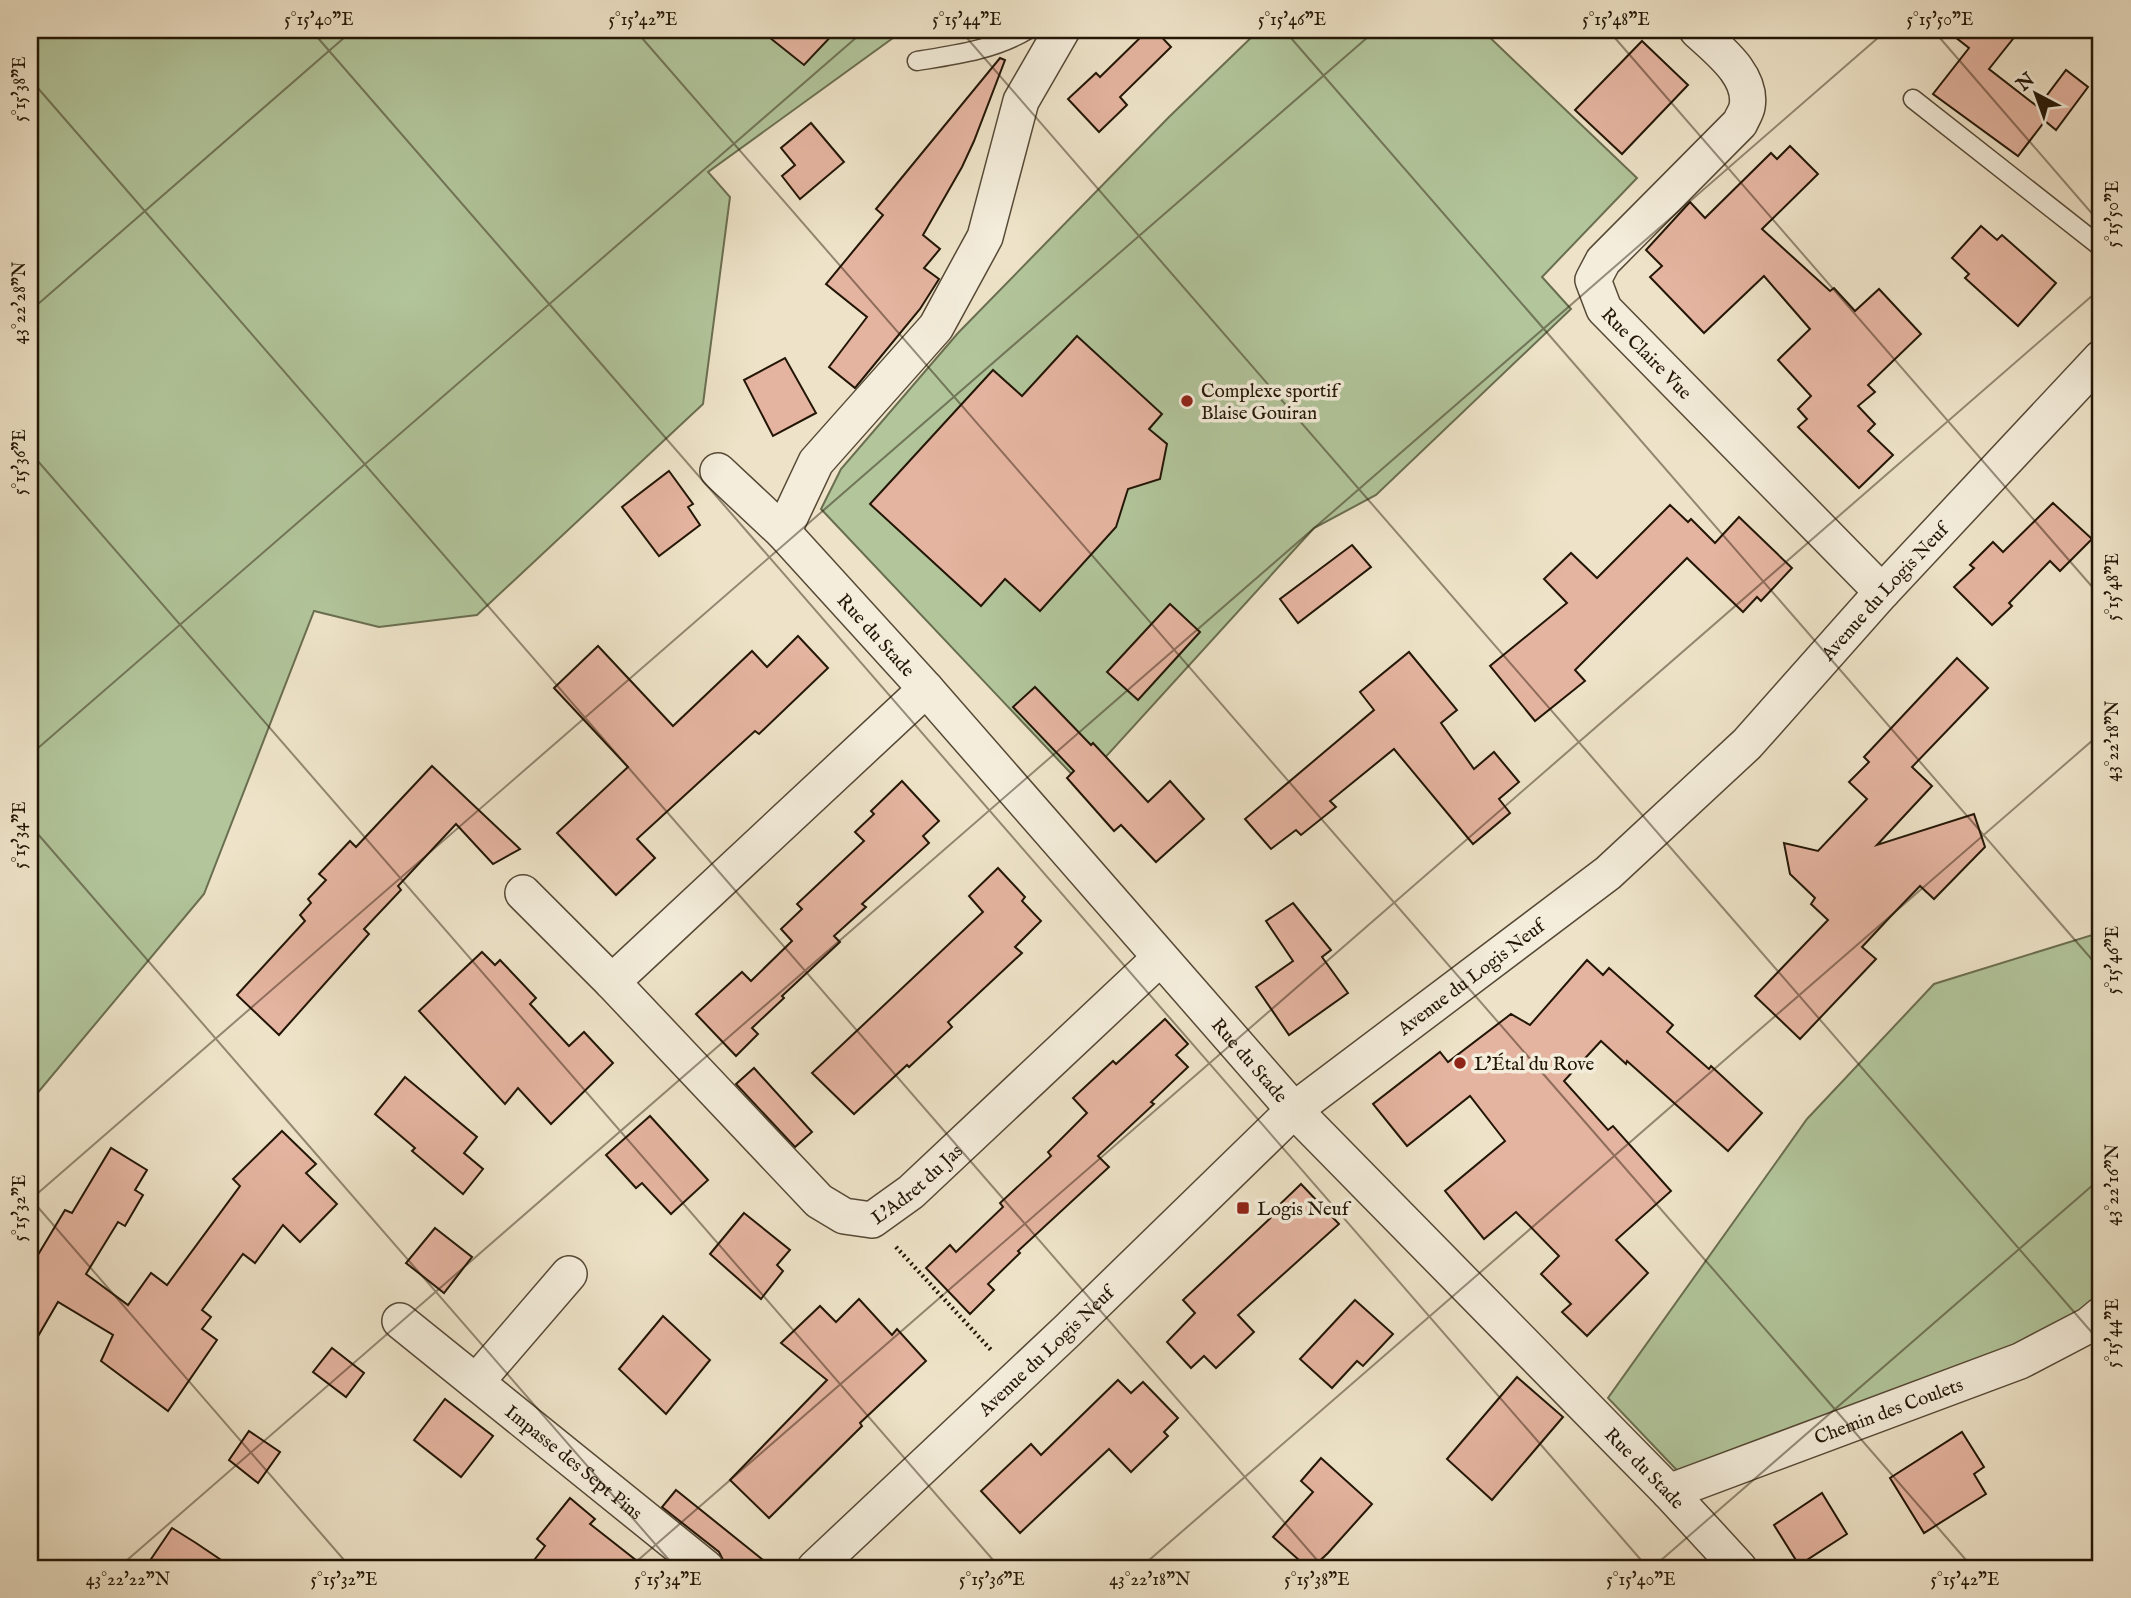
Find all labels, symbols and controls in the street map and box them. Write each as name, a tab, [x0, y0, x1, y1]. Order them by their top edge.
text: 5°15'40"E	[284, 9, 354, 32]
text: 5°15'42"E	[608, 9, 678, 32]
text: 5°15'44"E	[932, 9, 1002, 32]
text: 5°15'46"E	[1258, 9, 1326, 32]
text: 5°15'48"E	[1582, 9, 1650, 32]
text: 5°15'50"E	[1906, 9, 1974, 32]
text: 5°15'38"E	[9, 56, 32, 122]
north arrow	[2002, 60, 2072, 130]
text: N	[2011, 68, 2041, 98]
text: 5°15'50"E	[2102, 180, 2125, 248]
text: 43°22'28"N	[9, 261, 32, 345]
street label: Rue Claire Vue	[1595, 303, 1696, 406]
place label: Complexe sportif Blaise Gouiran	[1201, 380, 1341, 426]
marker: Complexe sportif Blaise Gouiran	[1179, 393, 1195, 409]
text: 5°15'36"E	[9, 429, 32, 495]
street label: Avenue du Logis Neuf	[1816, 517, 1956, 667]
text: 5°15'48"E	[2102, 553, 2125, 621]
street label: Rue du Stade	[831, 589, 919, 683]
text: 43°22'18"N	[2102, 700, 2125, 782]
text: 5°15'34"E	[9, 801, 32, 869]
street label: Avenue du Logis Neuf	[1393, 913, 1553, 1042]
text: 5°15'46"E	[2102, 926, 2125, 994]
street label: Rue du Stade	[1205, 1014, 1292, 1109]
place label: L'Étal du Rove	[1474, 1052, 1595, 1077]
marker: L'Étal du Rove	[1452, 1055, 1468, 1071]
street label: L'Adret du Jas	[867, 1140, 968, 1231]
text: 43°22'16"N	[2102, 1144, 2125, 1226]
text: 5°15'32"E	[9, 1175, 32, 1242]
place label: Logis Neuf	[1257, 1198, 1352, 1222]
marker: Logis Neuf	[1235, 1200, 1251, 1216]
street label: Avenue du Logis Neuf	[973, 1280, 1122, 1423]
text: 5°15'44"E	[2102, 1298, 2125, 1368]
street label: Chemin des Coulets	[1811, 1373, 1967, 1451]
street label: Impasse des Sept Pins	[499, 1401, 647, 1526]
street label: Rue du Stade	[1599, 1423, 1689, 1515]
text: 43°22'22"N	[86, 1569, 171, 1592]
text: 5°15'32"E	[311, 1569, 378, 1592]
text: 5°15'34"E	[634, 1569, 702, 1592]
text: 5°15'36"E	[959, 1569, 1025, 1592]
text: 43°22'18"N	[1109, 1569, 1191, 1592]
text: 5°15'38"E	[1284, 1569, 1350, 1592]
text: 5°15'40"E	[1606, 1569, 1676, 1592]
text: 5°15'42"E	[1930, 1569, 2000, 1592]

